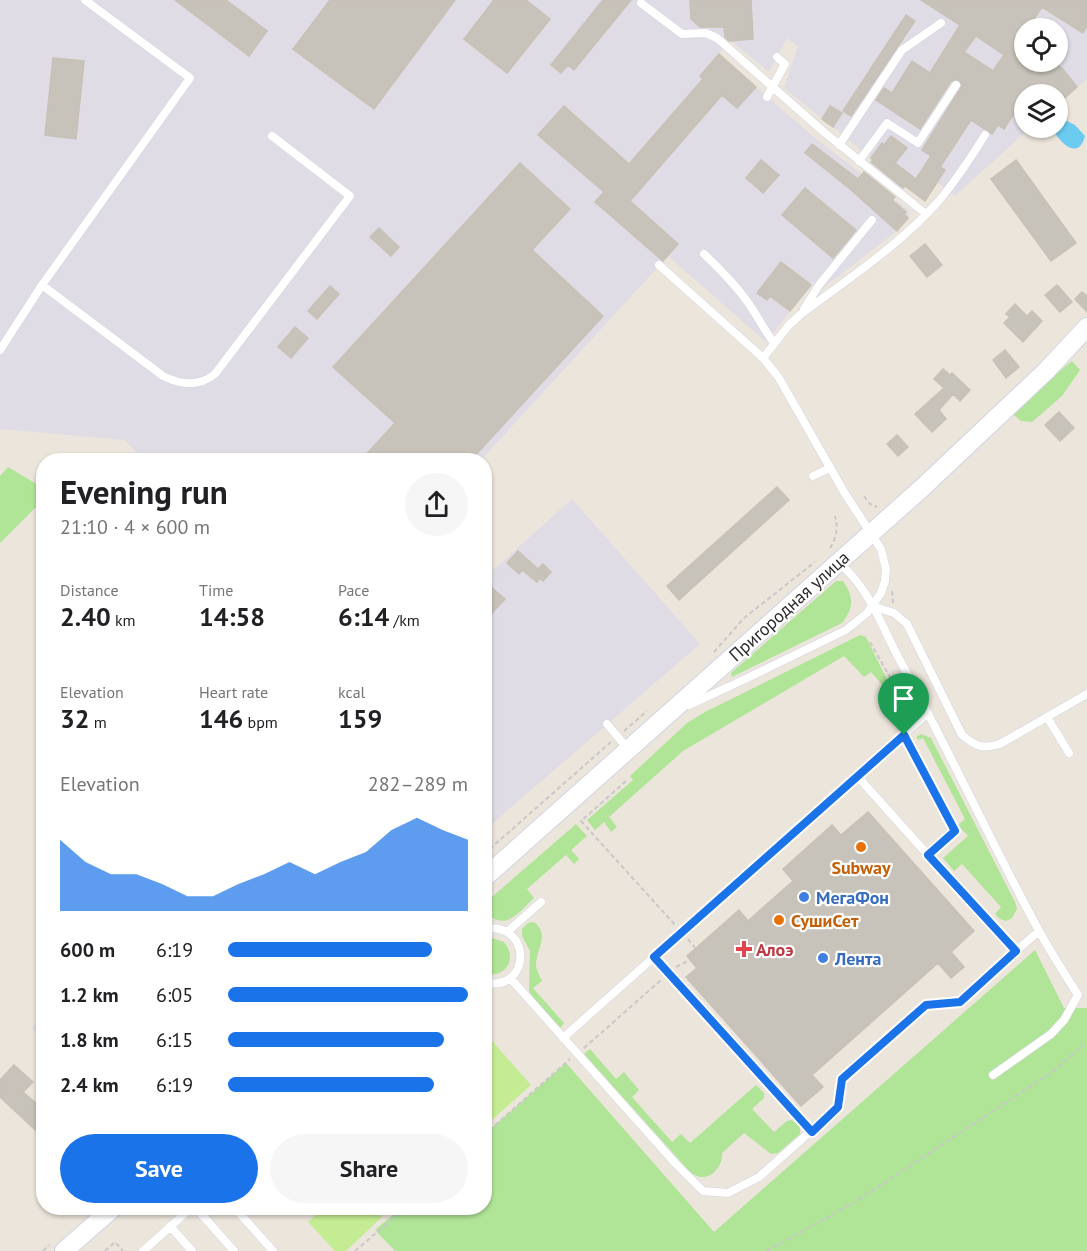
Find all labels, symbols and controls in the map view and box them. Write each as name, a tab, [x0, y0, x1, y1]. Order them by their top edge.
map controls	[1014, 18, 1068, 138]
button: locate	[1014, 18, 1068, 72]
button: layers	[1014, 84, 1068, 138]
text: Evening run	[60, 470, 228, 513]
button: share	[405, 473, 468, 536]
text: 21:10 · 4 × 600 m	[60, 514, 210, 540]
street label: Пригородная улица	[724, 546, 854, 666]
text: Distance	[60, 580, 119, 600]
text: Time	[199, 580, 233, 600]
text: Pace	[338, 580, 369, 600]
text: 2.40	[60, 600, 111, 633]
text: 14:58	[199, 600, 265, 633]
text: 6:14	[338, 600, 389, 633]
text: km	[111, 610, 136, 630]
text: /km	[389, 610, 420, 630]
pin	[878, 673, 929, 735]
text: Elevation	[60, 682, 124, 702]
text: Heart rate	[199, 682, 268, 702]
text: kcal	[338, 682, 365, 702]
icon: arrive	[887, 682, 920, 715]
text: 32	[60, 702, 89, 735]
text: 146	[199, 702, 243, 735]
text: 159	[338, 702, 382, 735]
text: m	[89, 712, 107, 732]
text: bpm	[243, 712, 278, 732]
text: Elevation	[60, 771, 140, 797]
text: 282–289 m	[368, 771, 468, 797]
marker: Subway	[854, 840, 868, 854]
place label: Subway	[831, 856, 891, 879]
place label: МегаФон	[816, 886, 889, 909]
marker: МегаФон	[797, 890, 811, 904]
place label: СушиСет	[791, 909, 859, 932]
marker: СушиСет	[772, 913, 786, 927]
text: 600 m	[60, 937, 115, 963]
text: 6:19	[156, 937, 193, 963]
place label: Алоэ	[756, 938, 794, 961]
marker: Алоэ	[737, 942, 751, 956]
place label: Лента	[834, 947, 882, 970]
marker: Лента	[816, 951, 830, 965]
text: 1.2 km	[60, 982, 119, 1008]
text: 6:05	[156, 982, 193, 1008]
text: 1.8 km	[60, 1027, 119, 1053]
text: 6:15	[156, 1027, 193, 1053]
text: 2.4 km	[60, 1072, 119, 1098]
text: 6:19	[156, 1072, 193, 1098]
button: Save	[60, 1134, 258, 1203]
button: Share	[270, 1134, 468, 1203]

